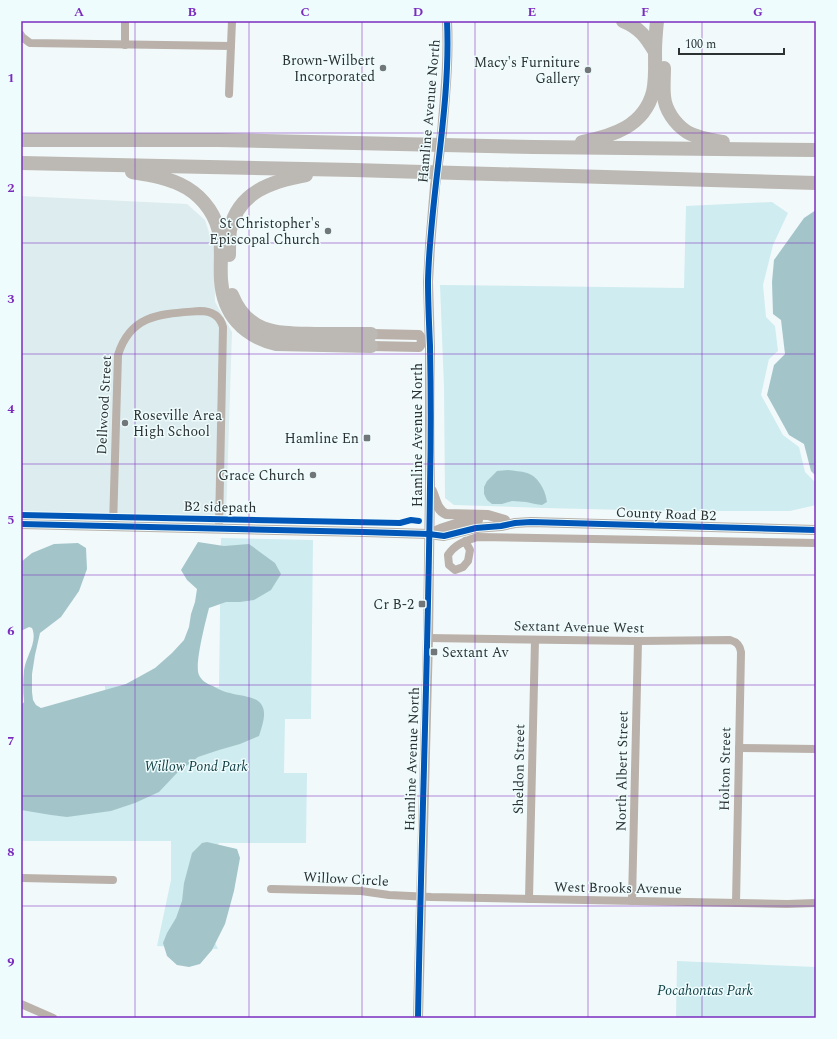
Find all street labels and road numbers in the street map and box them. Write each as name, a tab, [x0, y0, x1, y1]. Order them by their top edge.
street label: Hamline Avenue North	[412, 38, 446, 184]
street label: Dellwood Street	[91, 355, 117, 455]
street label: Hamline Avenue North	[407, 363, 428, 507]
street label: B2 sidepath	[183, 496, 257, 518]
street label: County Road B2	[616, 502, 716, 526]
street label: Sextant Avenue West	[514, 615, 644, 639]
street label: Hamline Avenue North	[399, 687, 425, 831]
street label: North Albert Street	[610, 710, 634, 832]
street label: Sheldon Street	[508, 724, 530, 814]
street label: Holton Street	[714, 727, 736, 811]
street label: Willow Circle	[303, 866, 389, 892]
street label: West Brooks Avenue	[554, 876, 682, 900]

